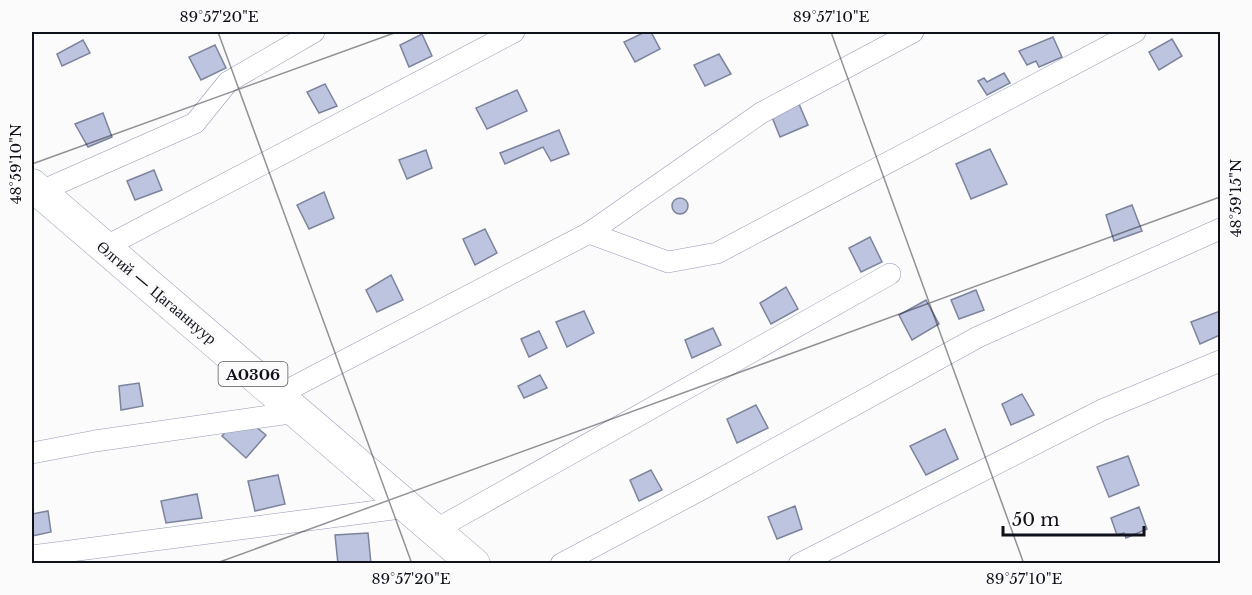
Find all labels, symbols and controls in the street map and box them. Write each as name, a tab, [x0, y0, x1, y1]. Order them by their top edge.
text: 89°57'20"E	[179, 7, 259, 26]
text: 89°57'10"E	[793, 7, 869, 26]
text: 48°59'10"N	[6, 124, 25, 204]
text: 48°59'15"N	[1226, 159, 1245, 237]
street label: Өлгий — Цагааннуур	[93, 236, 221, 348]
road number: A0306	[218, 362, 288, 386]
scale bar	[1003, 499, 1144, 537]
text: 50 m	[1012, 509, 1060, 531]
text: 89°57'20"E	[371, 569, 451, 588]
text: 89°57'10"E	[986, 569, 1062, 588]

